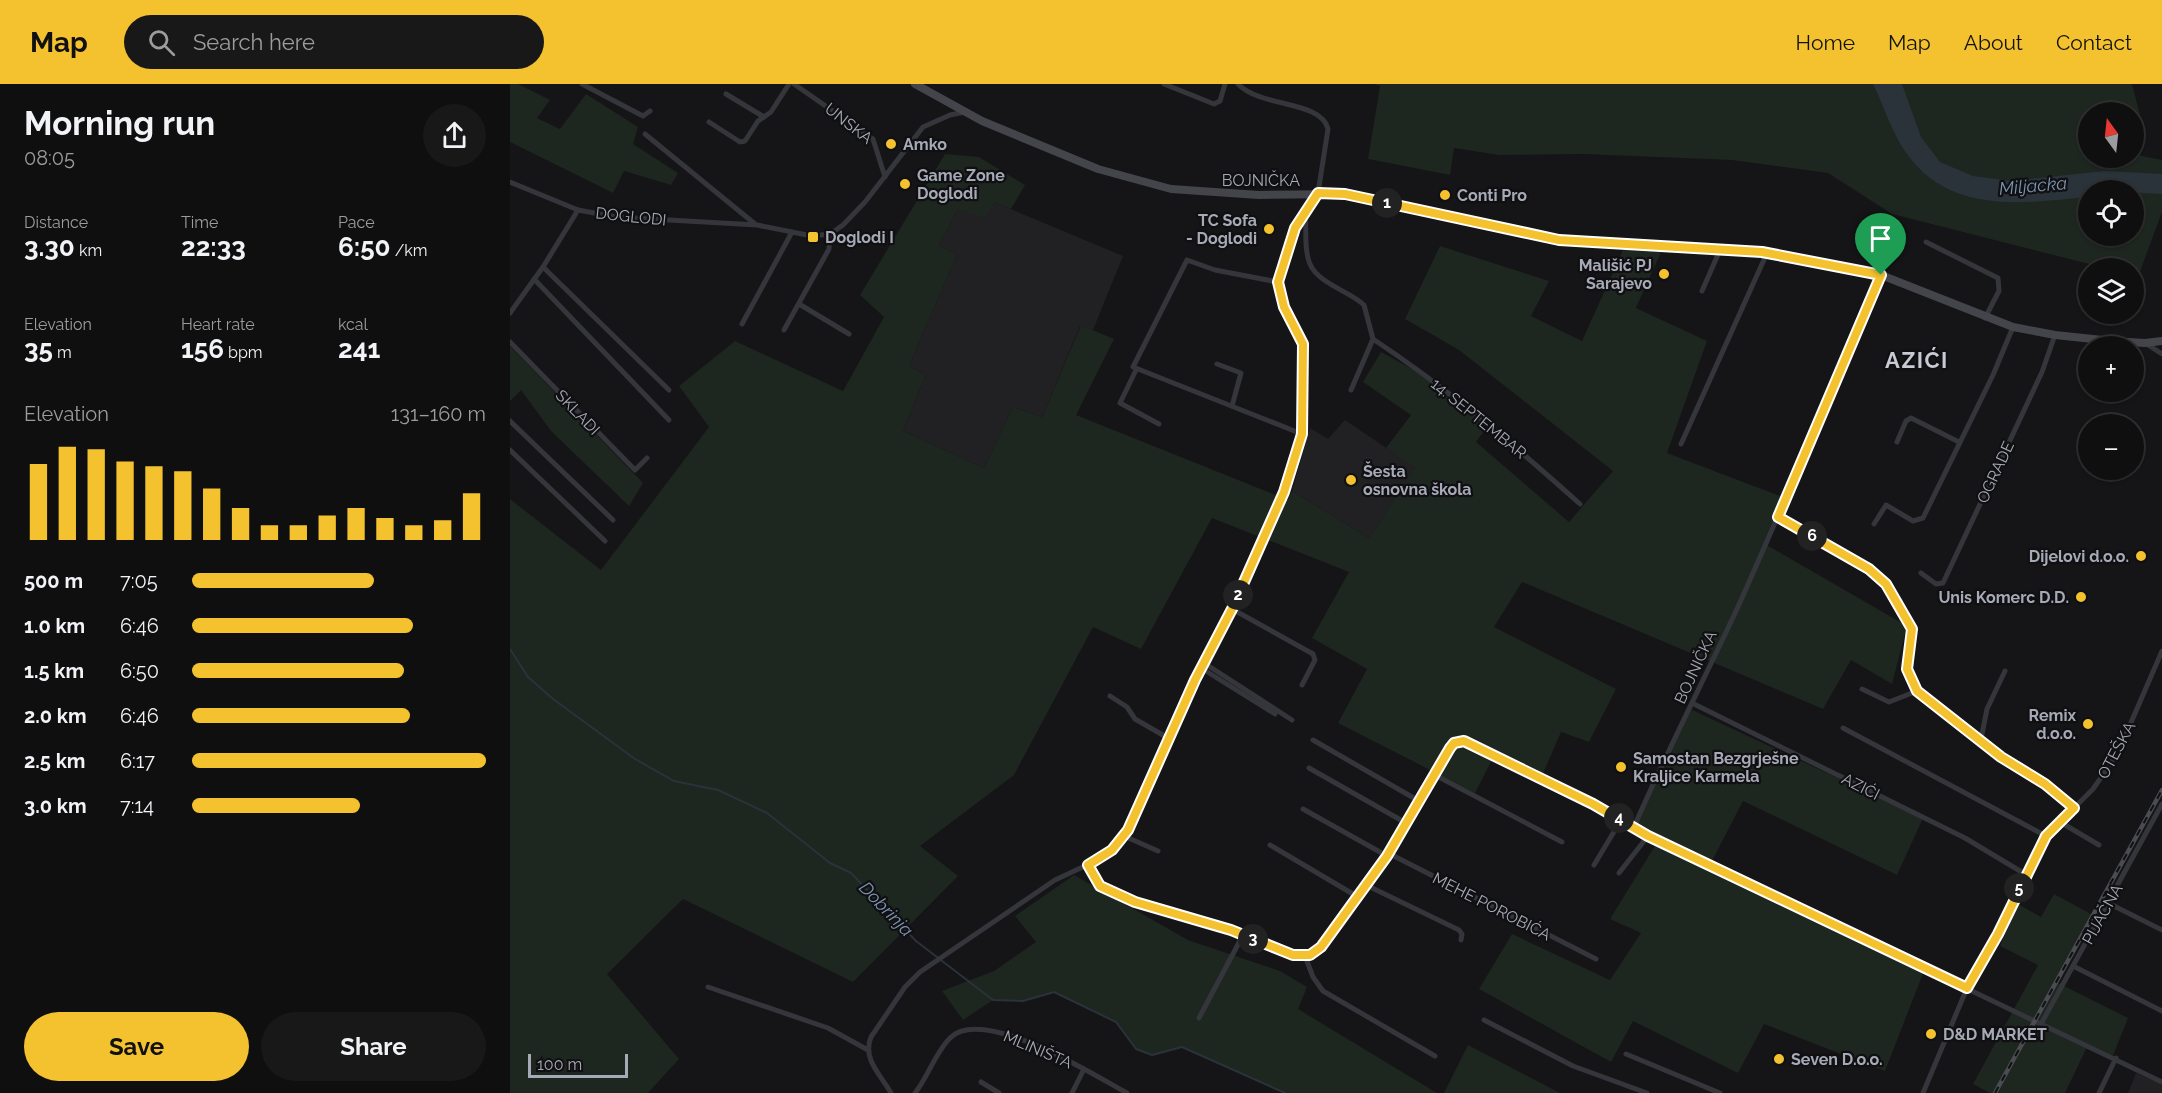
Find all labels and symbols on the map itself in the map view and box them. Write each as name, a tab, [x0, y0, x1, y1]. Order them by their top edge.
street label: UNSKA	[821, 99, 876, 148]
north arrow	[2078, 102, 2144, 168]
place label: Amko	[903, 135, 947, 154]
marker: Amko	[884, 137, 898, 151]
place label: Game Zone Doglodi	[917, 166, 1005, 203]
street label: BOJNIČKA	[1222, 170, 1300, 190]
water label: Miljacka	[1998, 172, 2068, 199]
marker: Game Zone Doglodi	[898, 177, 912, 191]
place label: Conti Pro	[1457, 186, 1527, 205]
pin: 1	[1372, 188, 1402, 218]
marker: Conti Pro	[1438, 188, 1452, 202]
street label: DOGLODI	[595, 203, 667, 230]
place label: TC Sofa - Doglodi	[1186, 211, 1257, 248]
pin	[1855, 213, 1906, 275]
marker: TC Sofa - Doglodi	[1262, 222, 1276, 236]
place label: Doglodi I	[825, 228, 894, 247]
marker: Doglodi I	[806, 230, 820, 244]
place label: Mališić PJ Sarajevo	[1579, 256, 1652, 293]
marker: Mališić PJ Sarajevo	[1657, 267, 1671, 281]
district label: AZIĆI	[1885, 347, 1949, 373]
street label: 14. SEPTEMBAR	[1427, 374, 1530, 463]
street label: SKLADI	[552, 386, 604, 439]
street label: OGRADE	[1973, 438, 2018, 506]
place label: Šesta osnovna škola	[1363, 461, 1472, 499]
marker: Šesta osnovna škola	[1344, 473, 1358, 487]
pin: 6	[1797, 521, 1827, 551]
place label: Dijelovi d.o.o.	[2029, 547, 2129, 566]
marker: Dijelovi d.o.o.	[2134, 549, 2148, 563]
pin: 2	[1223, 580, 1253, 610]
place label: Unis Komerc D.D.	[1938, 588, 2069, 607]
marker: Unis Komerc D.D.	[2074, 590, 2088, 604]
street label: BOJNIČKA	[1669, 627, 1721, 707]
place label: Remix d.o.o.	[2029, 706, 2076, 743]
marker: Remix d.o.o.	[2081, 717, 2095, 731]
street label: OTEŠKA	[2093, 718, 2139, 782]
place label: Samostan Bezgrješne Kraljice Karmela	[1633, 749, 1799, 786]
marker: Samostan Bezgrješne Kraljice Karmela	[1614, 760, 1628, 774]
street label: AZIĆI	[1839, 768, 1883, 804]
pin: 4	[1604, 803, 1634, 833]
street label: MEHE POROBIĆA	[1429, 868, 1555, 945]
pin: 5	[2004, 873, 2034, 903]
water label: Dobrinja	[855, 877, 918, 941]
street label: PIJAČNA	[2077, 880, 2127, 948]
pin: 3	[1238, 924, 1268, 954]
place label: D&D MARKET	[1943, 1025, 2047, 1044]
street label: MLINIŠTA	[1001, 1026, 1076, 1073]
marker: D&D MARKET	[1924, 1027, 1938, 1041]
place label: Seven D.o.o.	[1791, 1050, 1883, 1069]
scale bar	[528, 1051, 628, 1078]
marker: Seven D.o.o.	[1772, 1052, 1786, 1066]

